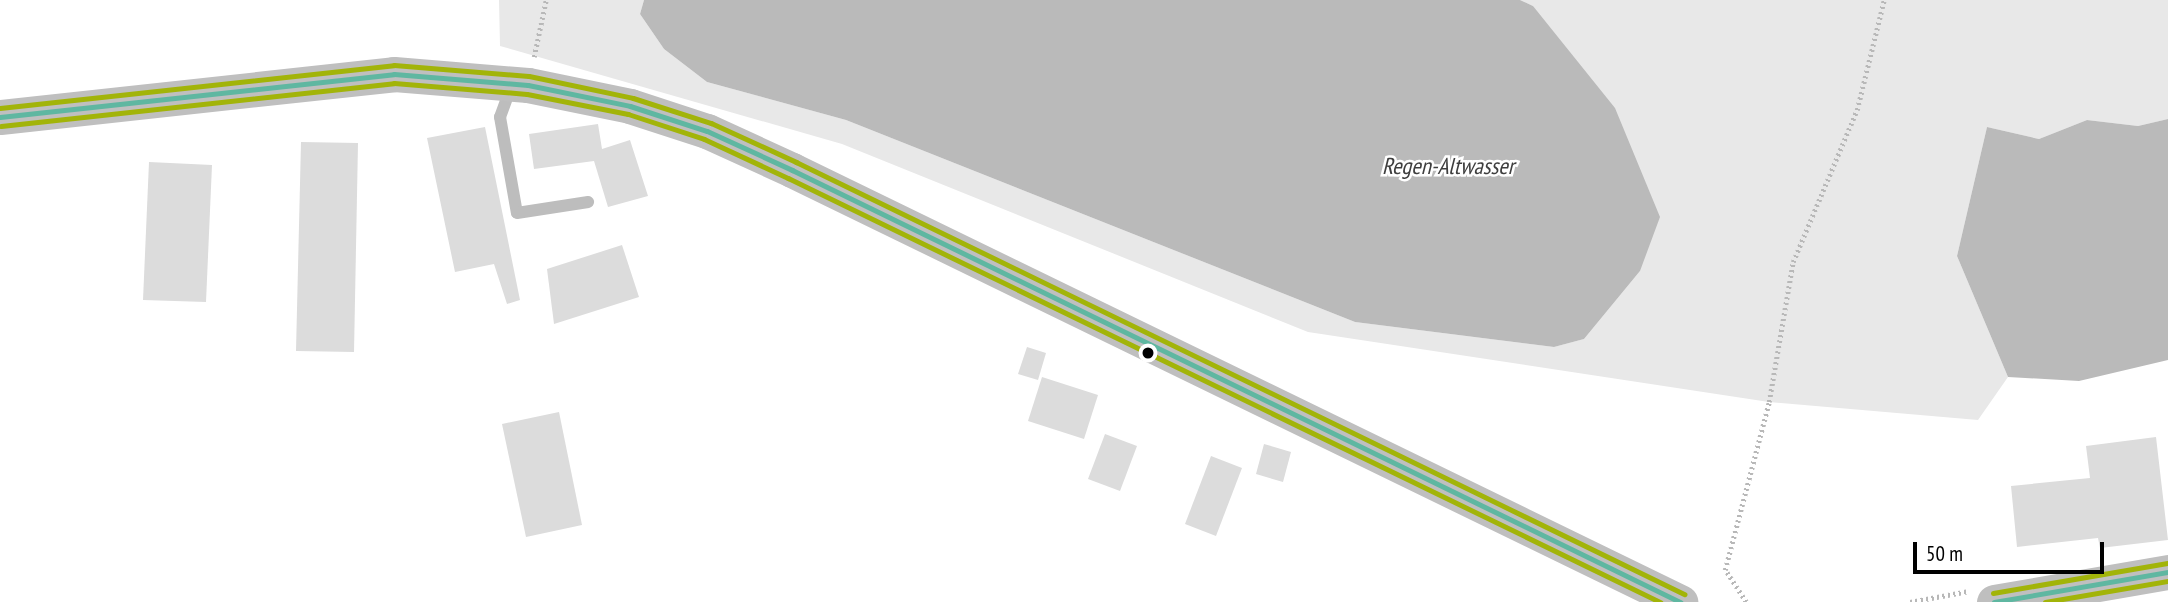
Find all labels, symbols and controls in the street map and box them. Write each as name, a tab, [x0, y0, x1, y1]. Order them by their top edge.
water label: Regen-Altwasser	[1382, 152, 1514, 180]
unlabelled marker	[1141, 346, 1155, 360]
scale bar	[1916, 528, 2107, 572]
text: 50 m	[1926, 540, 1963, 567]

